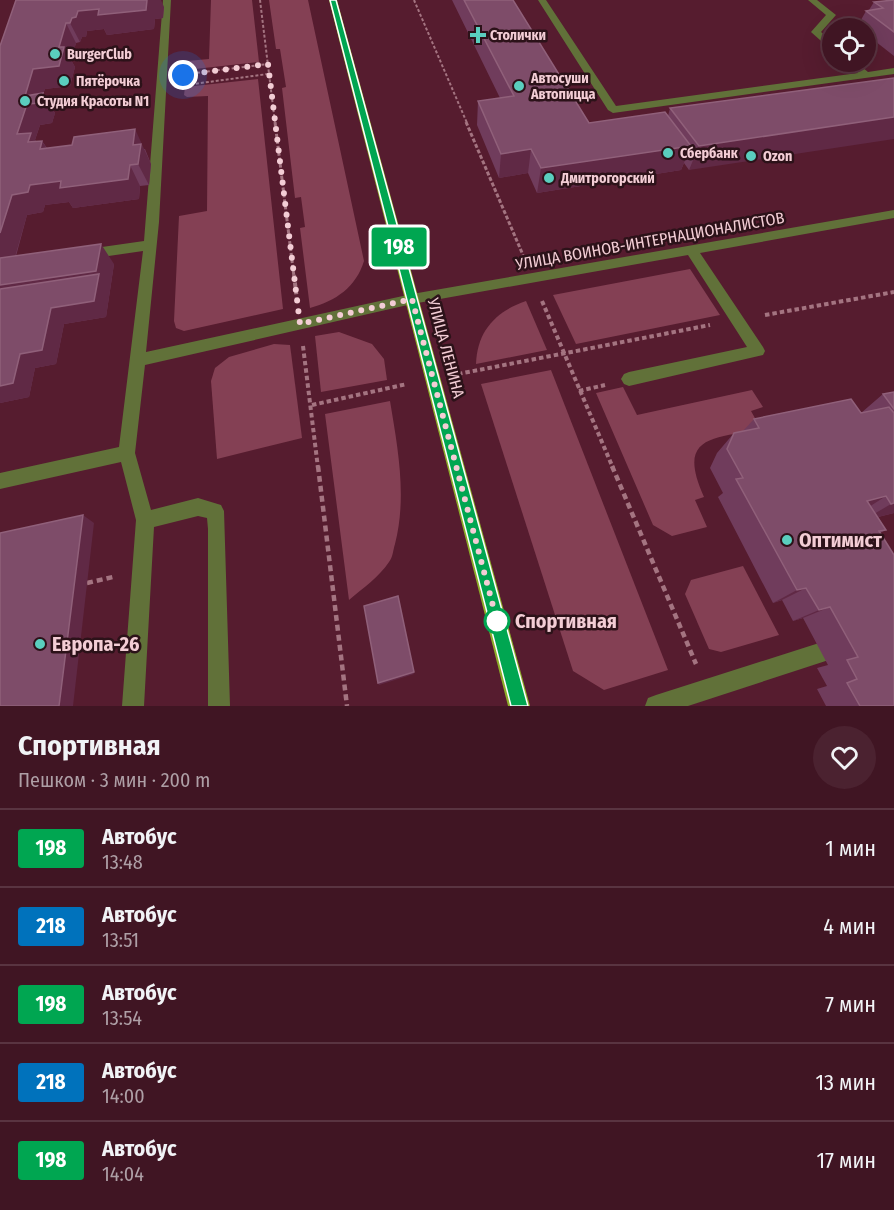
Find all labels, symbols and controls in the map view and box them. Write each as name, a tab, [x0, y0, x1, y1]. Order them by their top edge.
map controls	[822, 18, 876, 72]
button: locate	[822, 18, 876, 72]
place label: Столички	[490, 27, 546, 44]
marker: Столички	[471, 28, 485, 42]
place label: BurgerClub	[67, 46, 132, 63]
marker: BurgerClub	[48, 47, 62, 61]
your location	[168, 60, 198, 90]
place label: Автосуши Автопицца	[530, 70, 596, 103]
place label: Пятёрочка	[76, 73, 140, 90]
marker: Пятёрочка	[57, 74, 71, 88]
marker: Автосуши Автопицца	[512, 79, 526, 93]
place label: Студия Красоты N1	[37, 93, 149, 110]
marker: Студия Красоты N1	[18, 94, 32, 108]
place label: Сбербанк	[680, 145, 739, 162]
marker: Сбербанк	[661, 146, 675, 160]
place label: Ozon	[763, 148, 792, 165]
marker: Ozon	[744, 149, 758, 163]
place label: Дмитрогорский	[560, 170, 655, 187]
marker: Дмитрогорский	[542, 171, 556, 185]
street label: УЛИЦА ВОИНОВ-ИНТЕРНАЦИОНАЛИСТОВ	[513, 208, 786, 274]
line badge: 198	[364, 228, 434, 266]
text: 198	[384, 234, 414, 260]
street label: УЛИЦА ЛЕНИНА	[423, 295, 469, 401]
place label: Оптимист	[799, 528, 882, 552]
marker: Оптимист	[780, 533, 794, 547]
marker: Спортивная	[484, 608, 510, 634]
place label: Спортивная	[515, 609, 617, 633]
place label: Европа-26	[52, 632, 140, 656]
marker: Европа-26	[33, 637, 47, 651]
button: heart	[813, 726, 876, 789]
text: Спортивная	[18, 729, 161, 762]
text: Пешком · 3 мин · 200 m	[18, 768, 210, 792]
text: Автобус	[102, 823, 177, 850]
text: 198	[36, 835, 66, 861]
text: 1 мин	[825, 835, 876, 862]
text: 13:48	[102, 850, 143, 874]
text: Автобус	[102, 901, 177, 928]
text: 218	[36, 913, 66, 939]
text: 4 мин	[823, 913, 876, 940]
text: 13:51	[102, 928, 139, 952]
text: Автобус	[102, 979, 177, 1006]
text: 198	[36, 991, 66, 1017]
text: 7 мин	[825, 991, 876, 1018]
text: 13:54	[102, 1006, 142, 1030]
text: Автобус	[102, 1057, 177, 1084]
text: 218	[36, 1069, 66, 1095]
text: 13 мин	[815, 1069, 876, 1096]
text: 14:00	[102, 1084, 145, 1108]
text: Автобус	[102, 1135, 177, 1162]
text: 198	[36, 1147, 66, 1173]
text: 17 мин	[816, 1147, 876, 1174]
text: 14:04	[102, 1162, 144, 1186]

